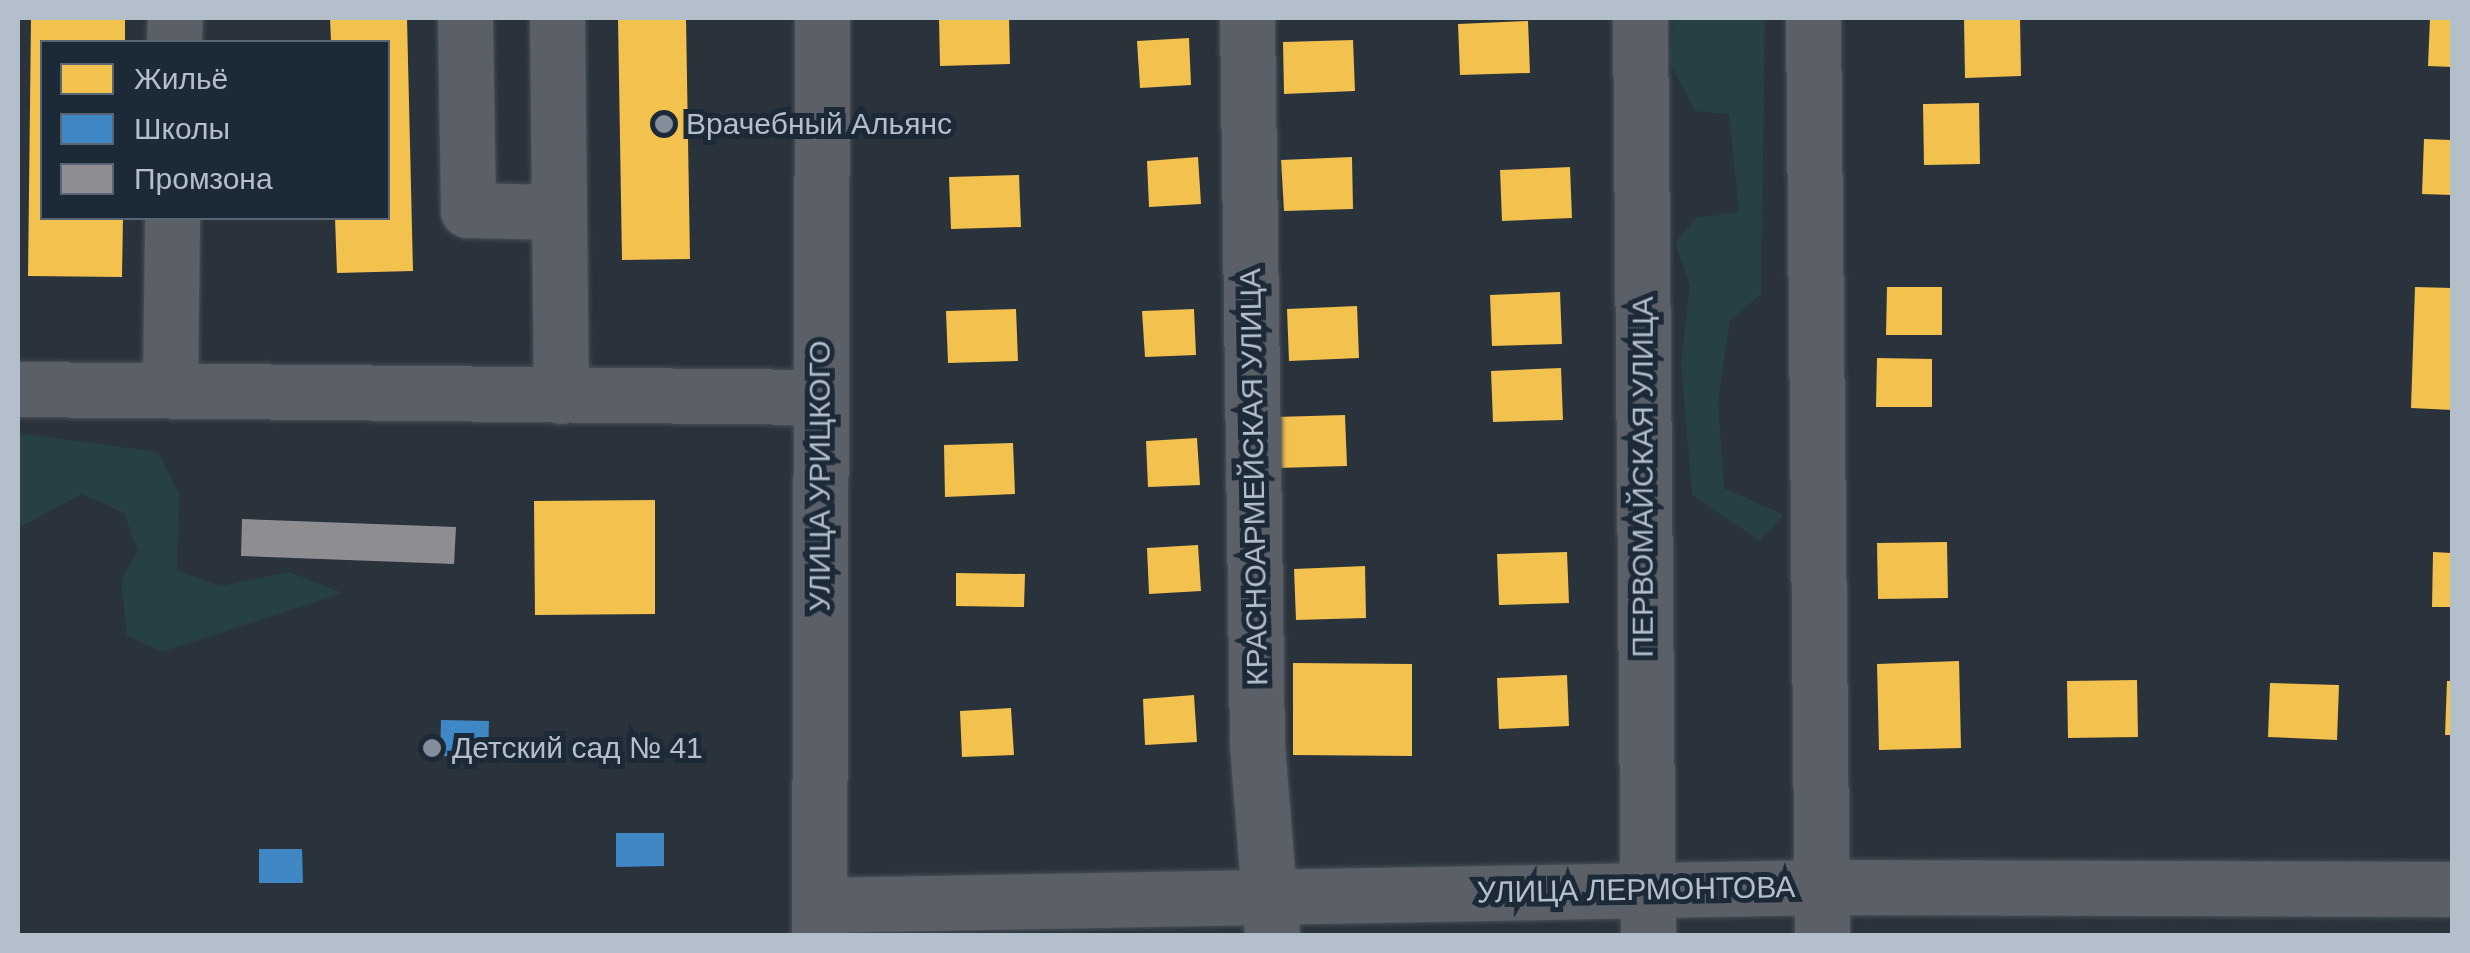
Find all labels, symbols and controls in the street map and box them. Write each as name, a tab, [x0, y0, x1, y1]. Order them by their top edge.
legend	[40, 40, 390, 220]
text: Жильё	[134, 62, 228, 95]
place label: Врачебный Альянс	[686, 106, 952, 142]
marker: Врачебный Альянс	[651, 111, 677, 137]
text: Школы	[134, 112, 230, 145]
text: Промзона	[134, 162, 273, 195]
street label: КРАСНОАРМЕЙСКАЯ УЛИЦА	[1232, 268, 1276, 686]
street label: ПЕРВОМАЙСКАЯ УЛИЦА	[1625, 296, 1661, 658]
street label: УЛИЦА УРИЦКОГО	[802, 340, 838, 612]
place label: Детский сад № 41	[452, 730, 703, 766]
marker: Детский сад № 41	[421, 737, 443, 759]
street label: УЛИЦА ЛЕРМОНТОВА	[1476, 869, 1796, 911]

